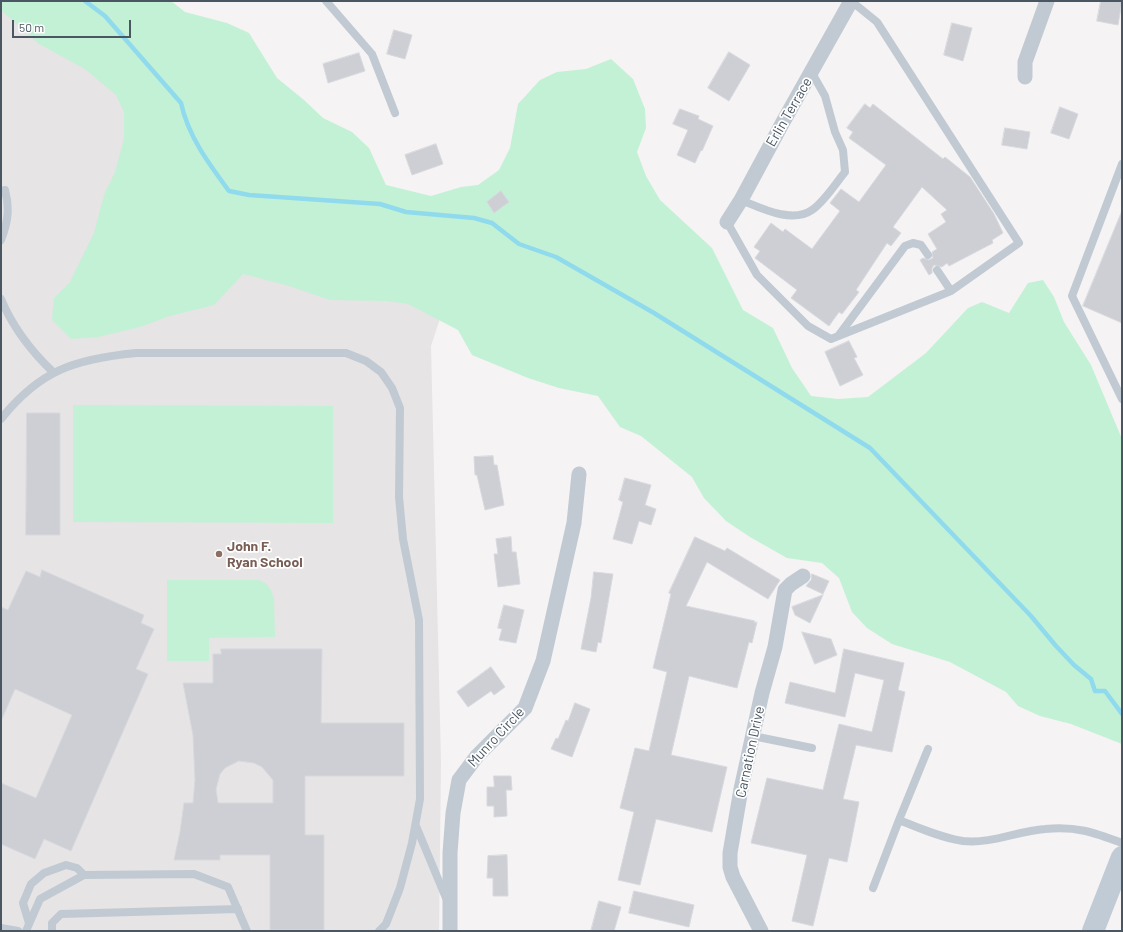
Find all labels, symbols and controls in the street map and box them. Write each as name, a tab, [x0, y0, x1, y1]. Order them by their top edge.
scale bar	[14, 12, 133, 38]
text: 50 m	[19, 20, 44, 34]
street label: Erlin Terrace	[762, 74, 816, 150]
place label: John F. Ryan School	[227, 538, 303, 570]
marker: John F. Ryan School	[214, 549, 224, 559]
street label: Munro Circle	[464, 704, 528, 770]
street label: Carnation Drive	[732, 705, 768, 799]

